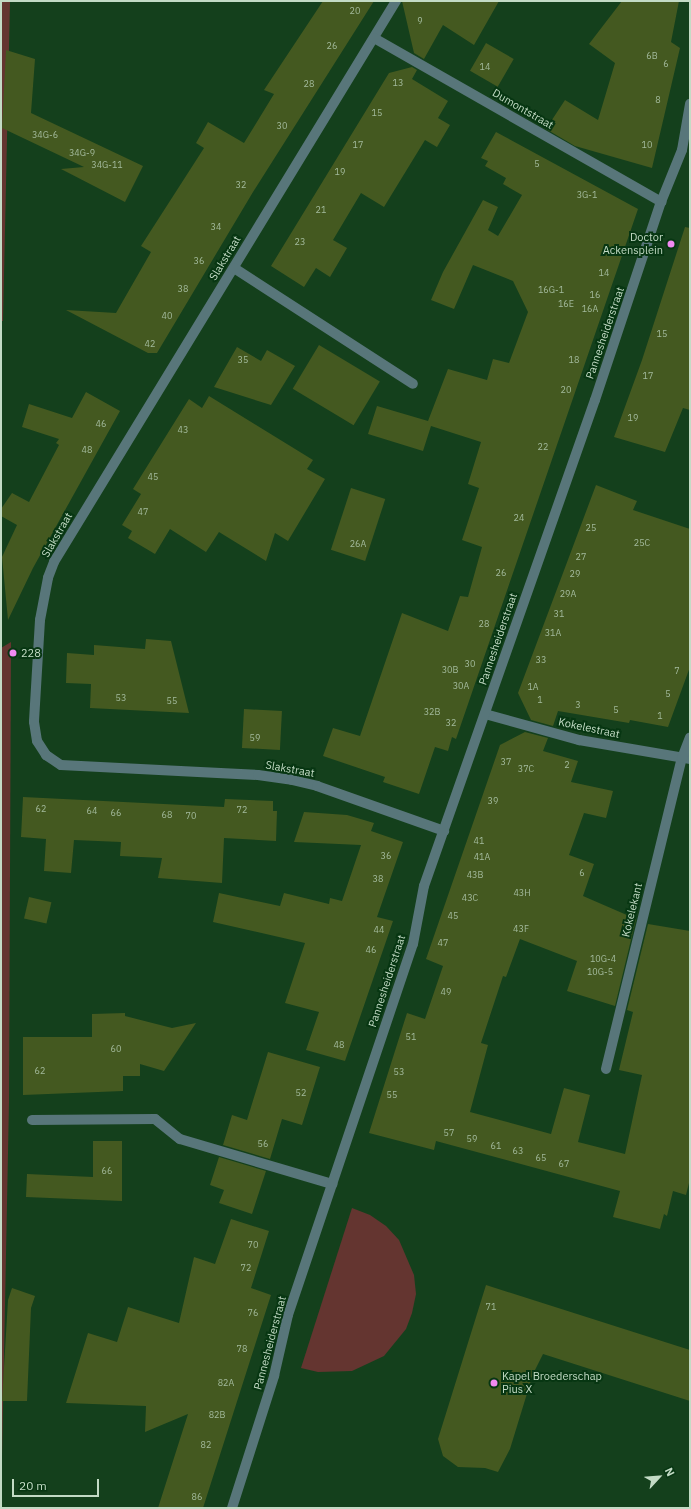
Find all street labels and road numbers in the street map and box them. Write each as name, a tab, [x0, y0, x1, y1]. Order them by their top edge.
street label: Dumontstraat	[490, 86, 556, 132]
street label: Slakstraat	[207, 233, 243, 283]
street label: Pannesheiderstraat	[583, 285, 627, 381]
street label: Slakstraat	[39, 510, 75, 560]
street label: Pannesheiderstraat	[476, 591, 520, 687]
street label: Kokelestraat	[557, 715, 621, 741]
street label: Slakstraat	[264, 758, 316, 780]
street label: Kokelekant	[619, 882, 645, 938]
street label: Pannesheiderstraat	[366, 933, 408, 1029]
street label: Pannesheiderstraat	[251, 1295, 289, 1391]

